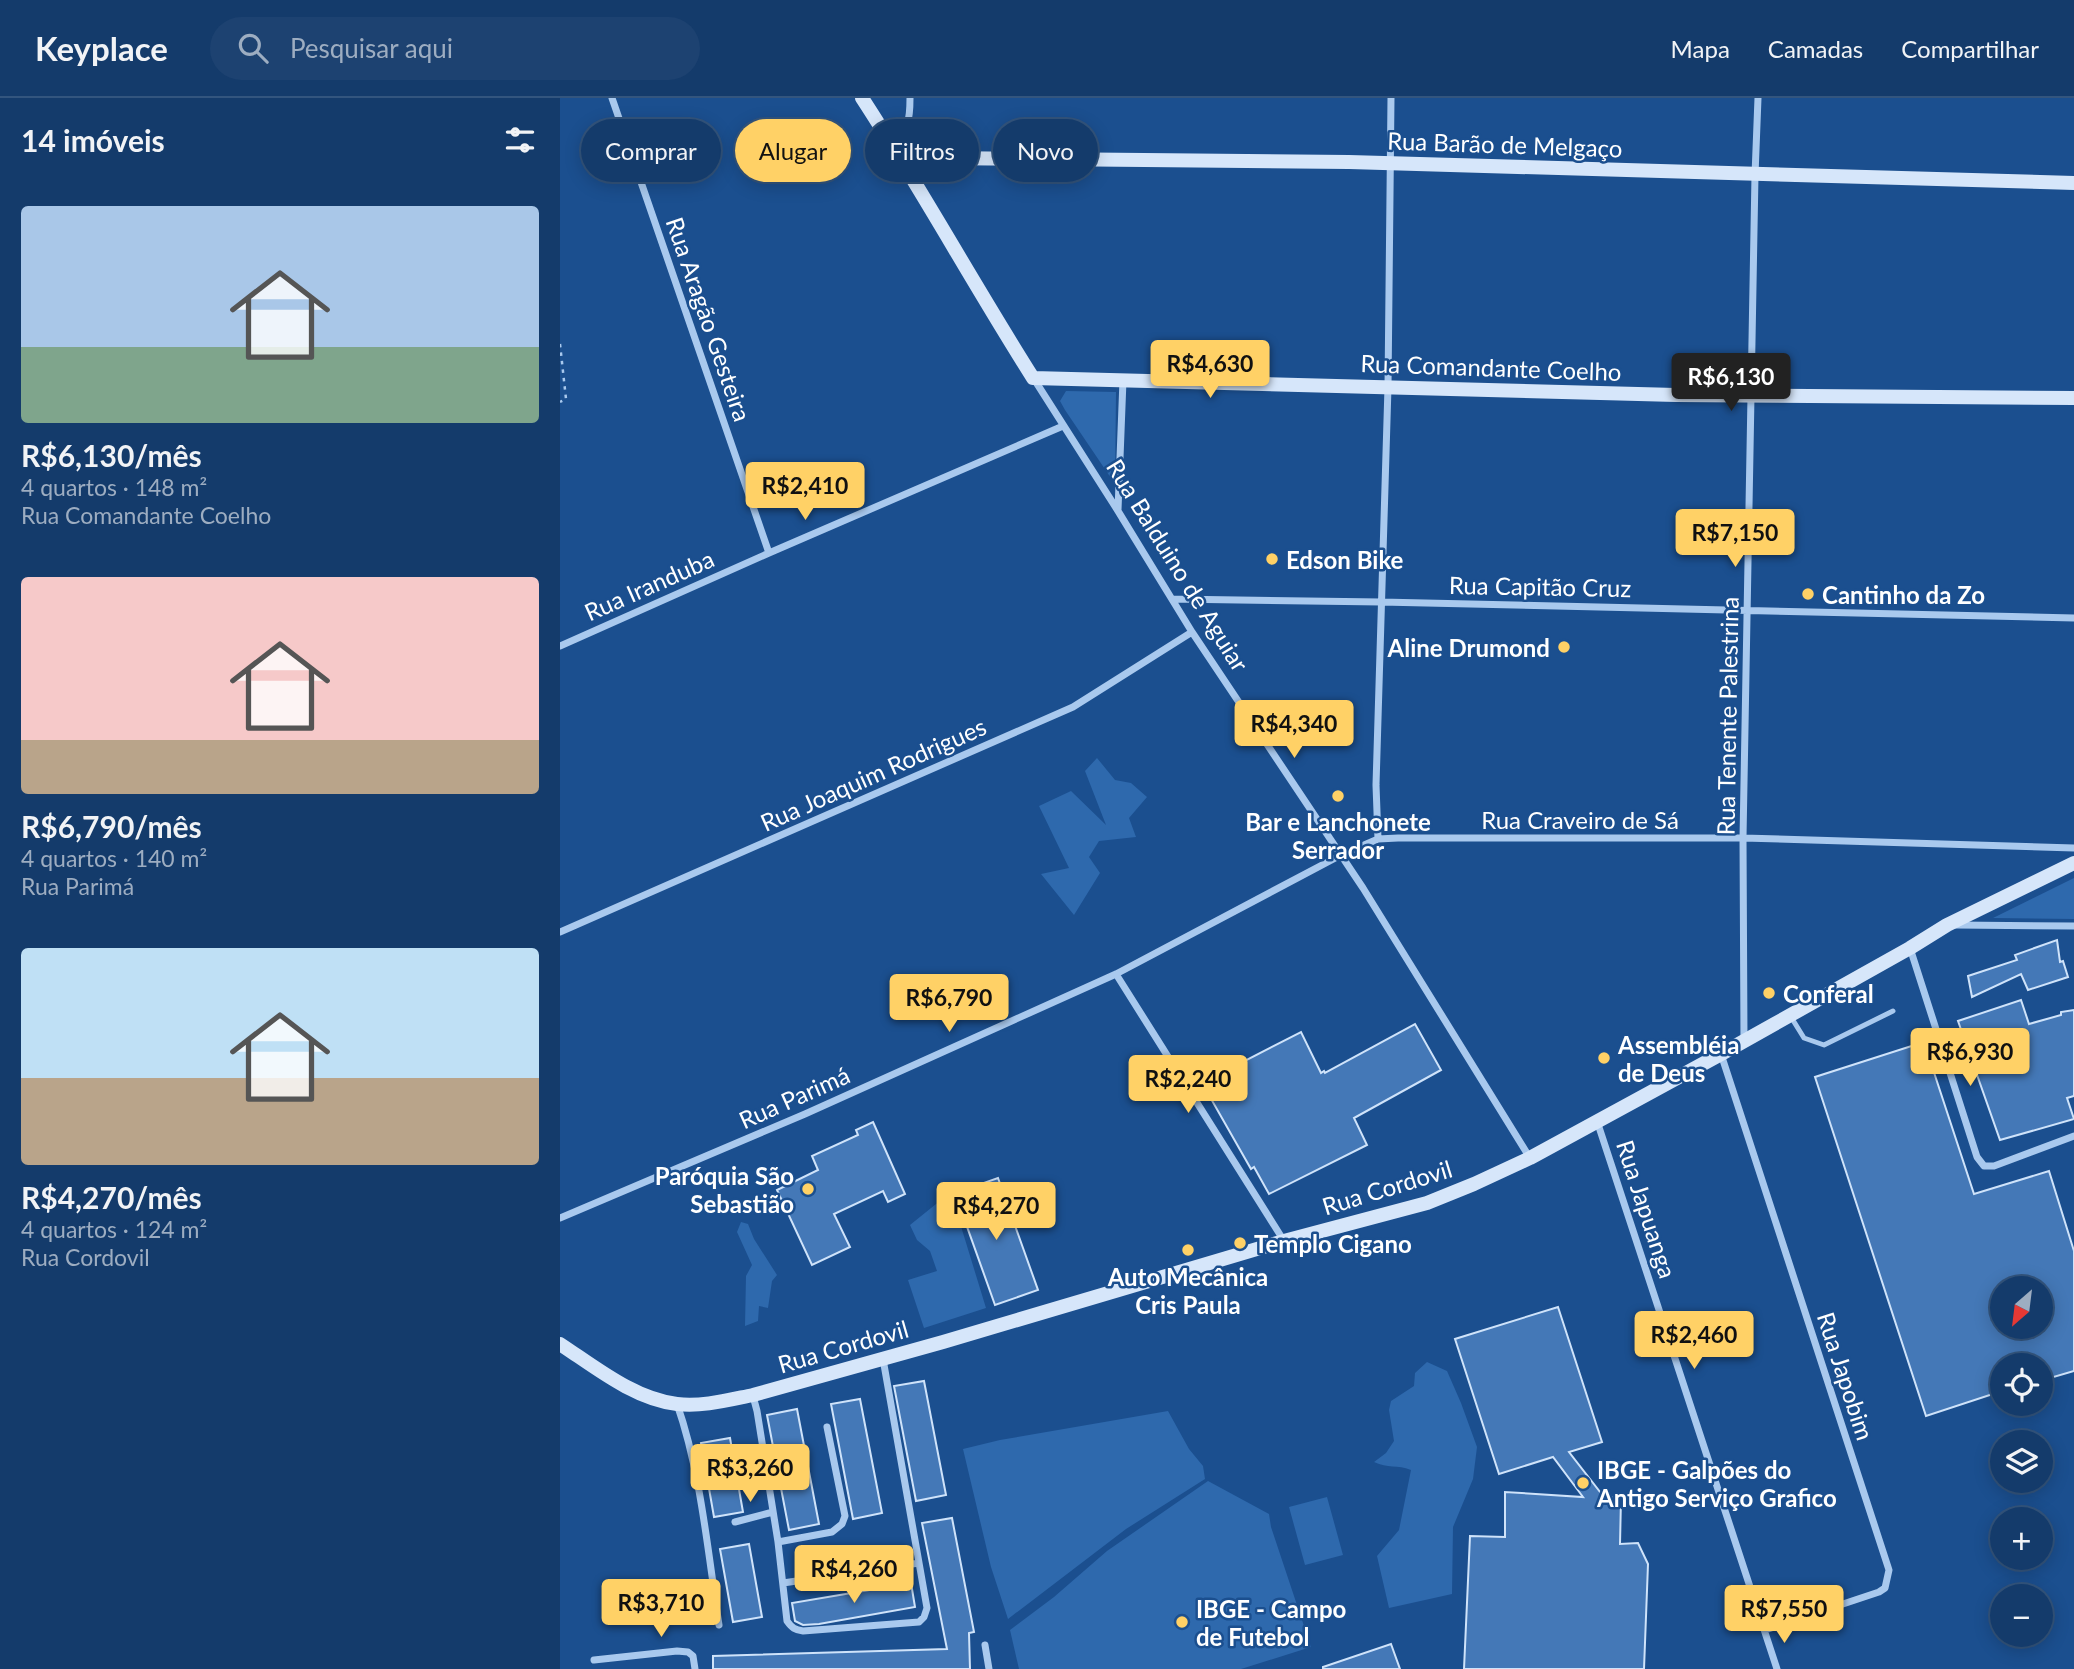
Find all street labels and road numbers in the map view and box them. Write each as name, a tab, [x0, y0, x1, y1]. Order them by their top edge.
street label: Rua Barão de Melgaço	[1387, 125, 1623, 163]
street label: Rua Aragão Gesteira	[660, 213, 758, 425]
street label: Rua Comandante Coelho	[1360, 348, 1622, 386]
street label: Rua Balduino de Aguiar	[1101, 454, 1255, 677]
street label: Rua Iranduba	[580, 544, 718, 626]
street label: Rua Capitão Cruz	[1449, 570, 1632, 602]
street label: Rua Tenente Palestrina	[1710, 596, 1744, 836]
street label: Rua Joaquim Rodrigues	[756, 711, 990, 837]
street label: Rua Craveiro de Sá	[1481, 805, 1679, 834]
street label: Rua Parimá	[734, 1060, 854, 1134]
street label: Rua Japuanga	[1611, 1136, 1683, 1282]
street label: Rua Cordovil	[1319, 1154, 1455, 1220]
street label: Rua Japobim	[1812, 1308, 1880, 1444]
street label: Rua Cordovil	[775, 1314, 911, 1378]

